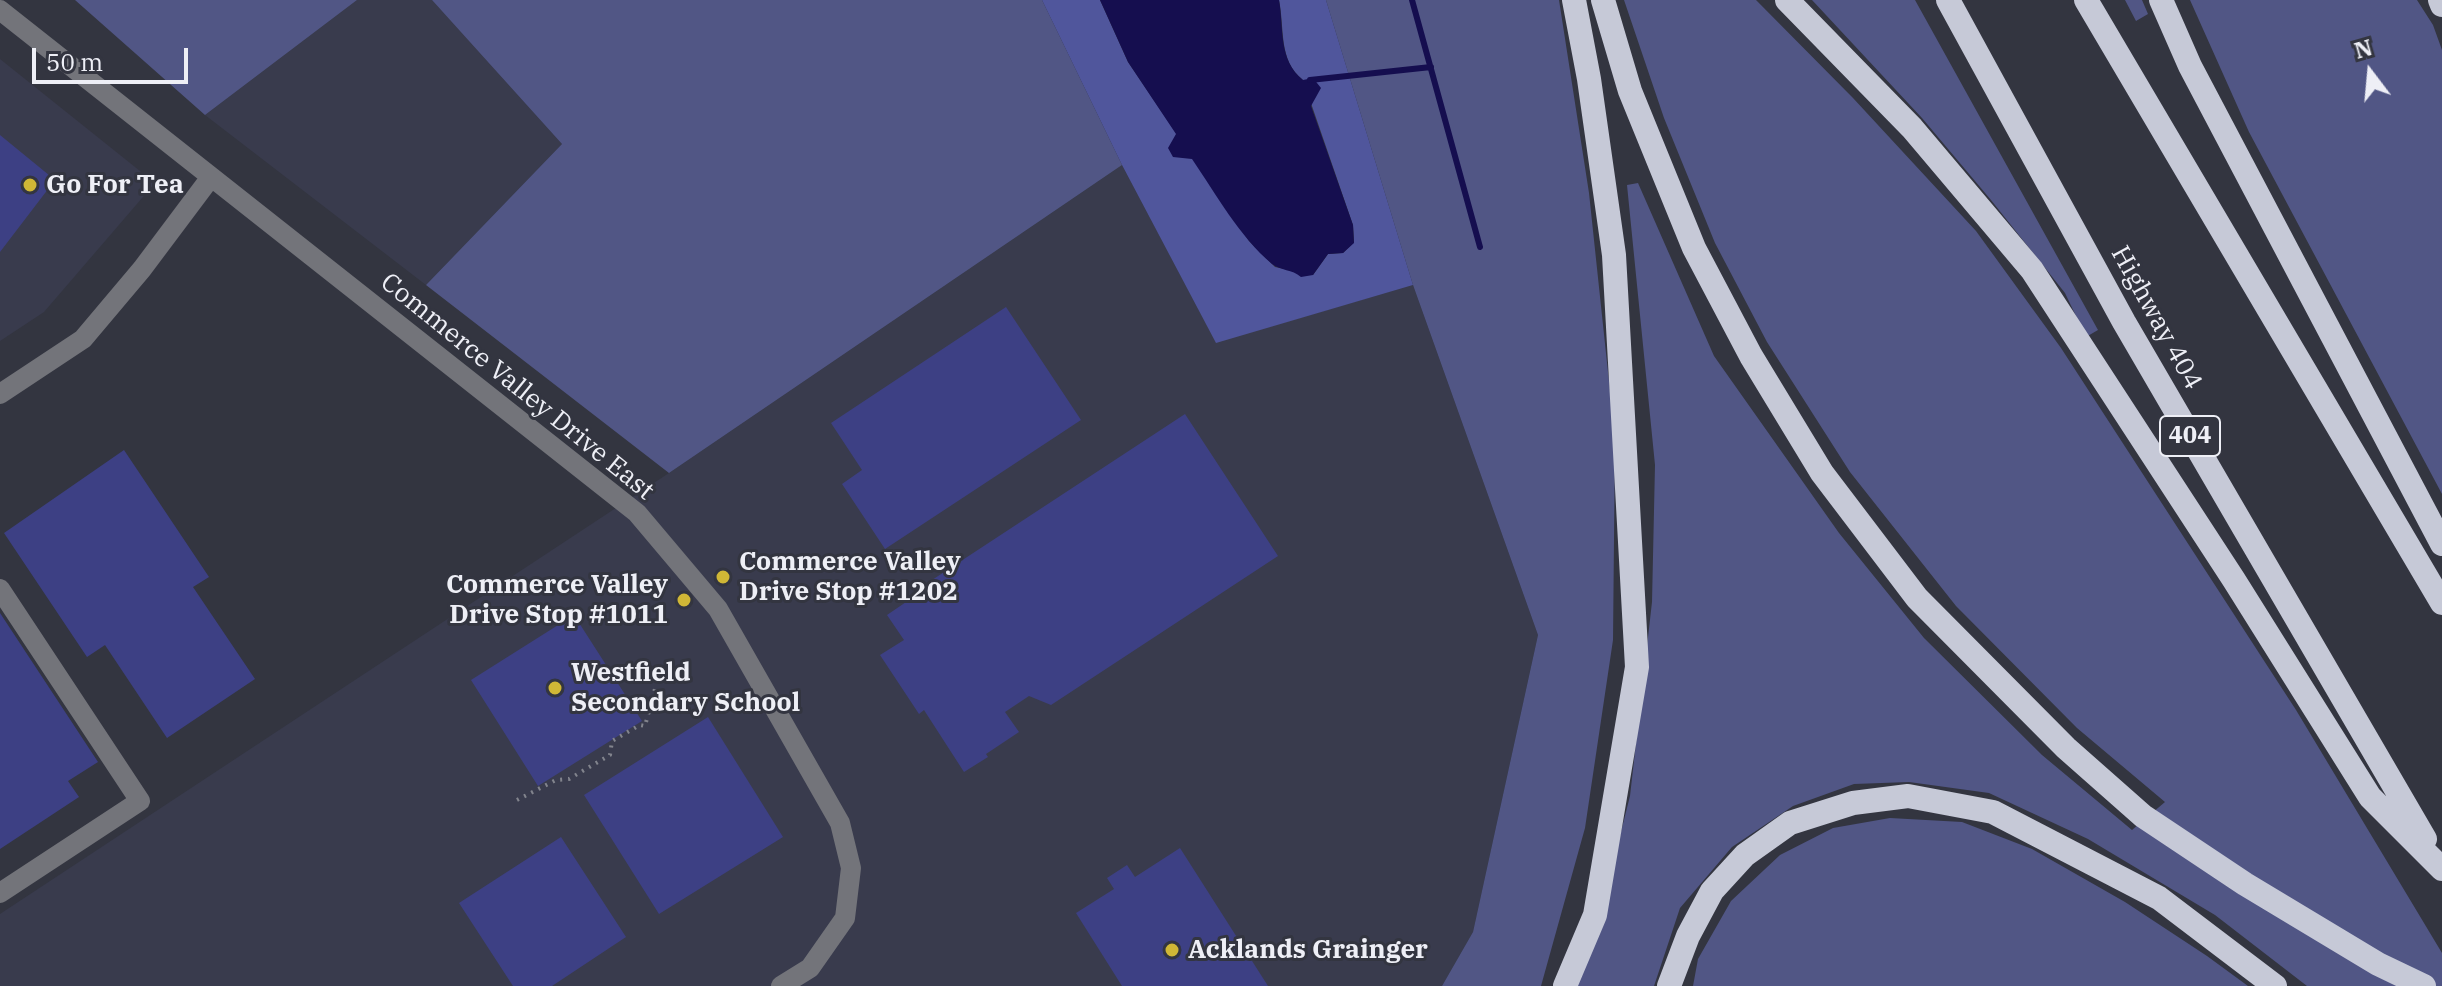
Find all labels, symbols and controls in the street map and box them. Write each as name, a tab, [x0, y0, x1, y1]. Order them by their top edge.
scale bar	[36, 32, 192, 82]
north arrow	[2330, 32, 2410, 112]
text: N	[2351, 32, 2376, 65]
text: 50 m	[46, 46, 103, 78]
place label: Go For Tea	[46, 169, 184, 201]
marker: Go For Tea	[21, 176, 39, 194]
street label: Highway 404	[2104, 241, 2208, 395]
street label: Commerce Valley Drive East	[374, 267, 660, 507]
road number: 404	[2160, 416, 2220, 456]
place label: Commerce Valley Drive Stop #1202	[739, 546, 961, 608]
marker: Commerce Valley Drive Stop #1202	[714, 568, 732, 586]
place label: Commerce Valley Drive Stop #1011	[446, 569, 668, 630]
marker: Commerce Valley Drive Stop #1011	[675, 591, 693, 609]
place label: Westfield Secondary School	[571, 657, 800, 718]
marker: Westfield Secondary School	[546, 679, 564, 697]
place label: Acklands Grainger	[1188, 934, 1428, 966]
marker: Acklands Grainger	[1163, 941, 1181, 959]

